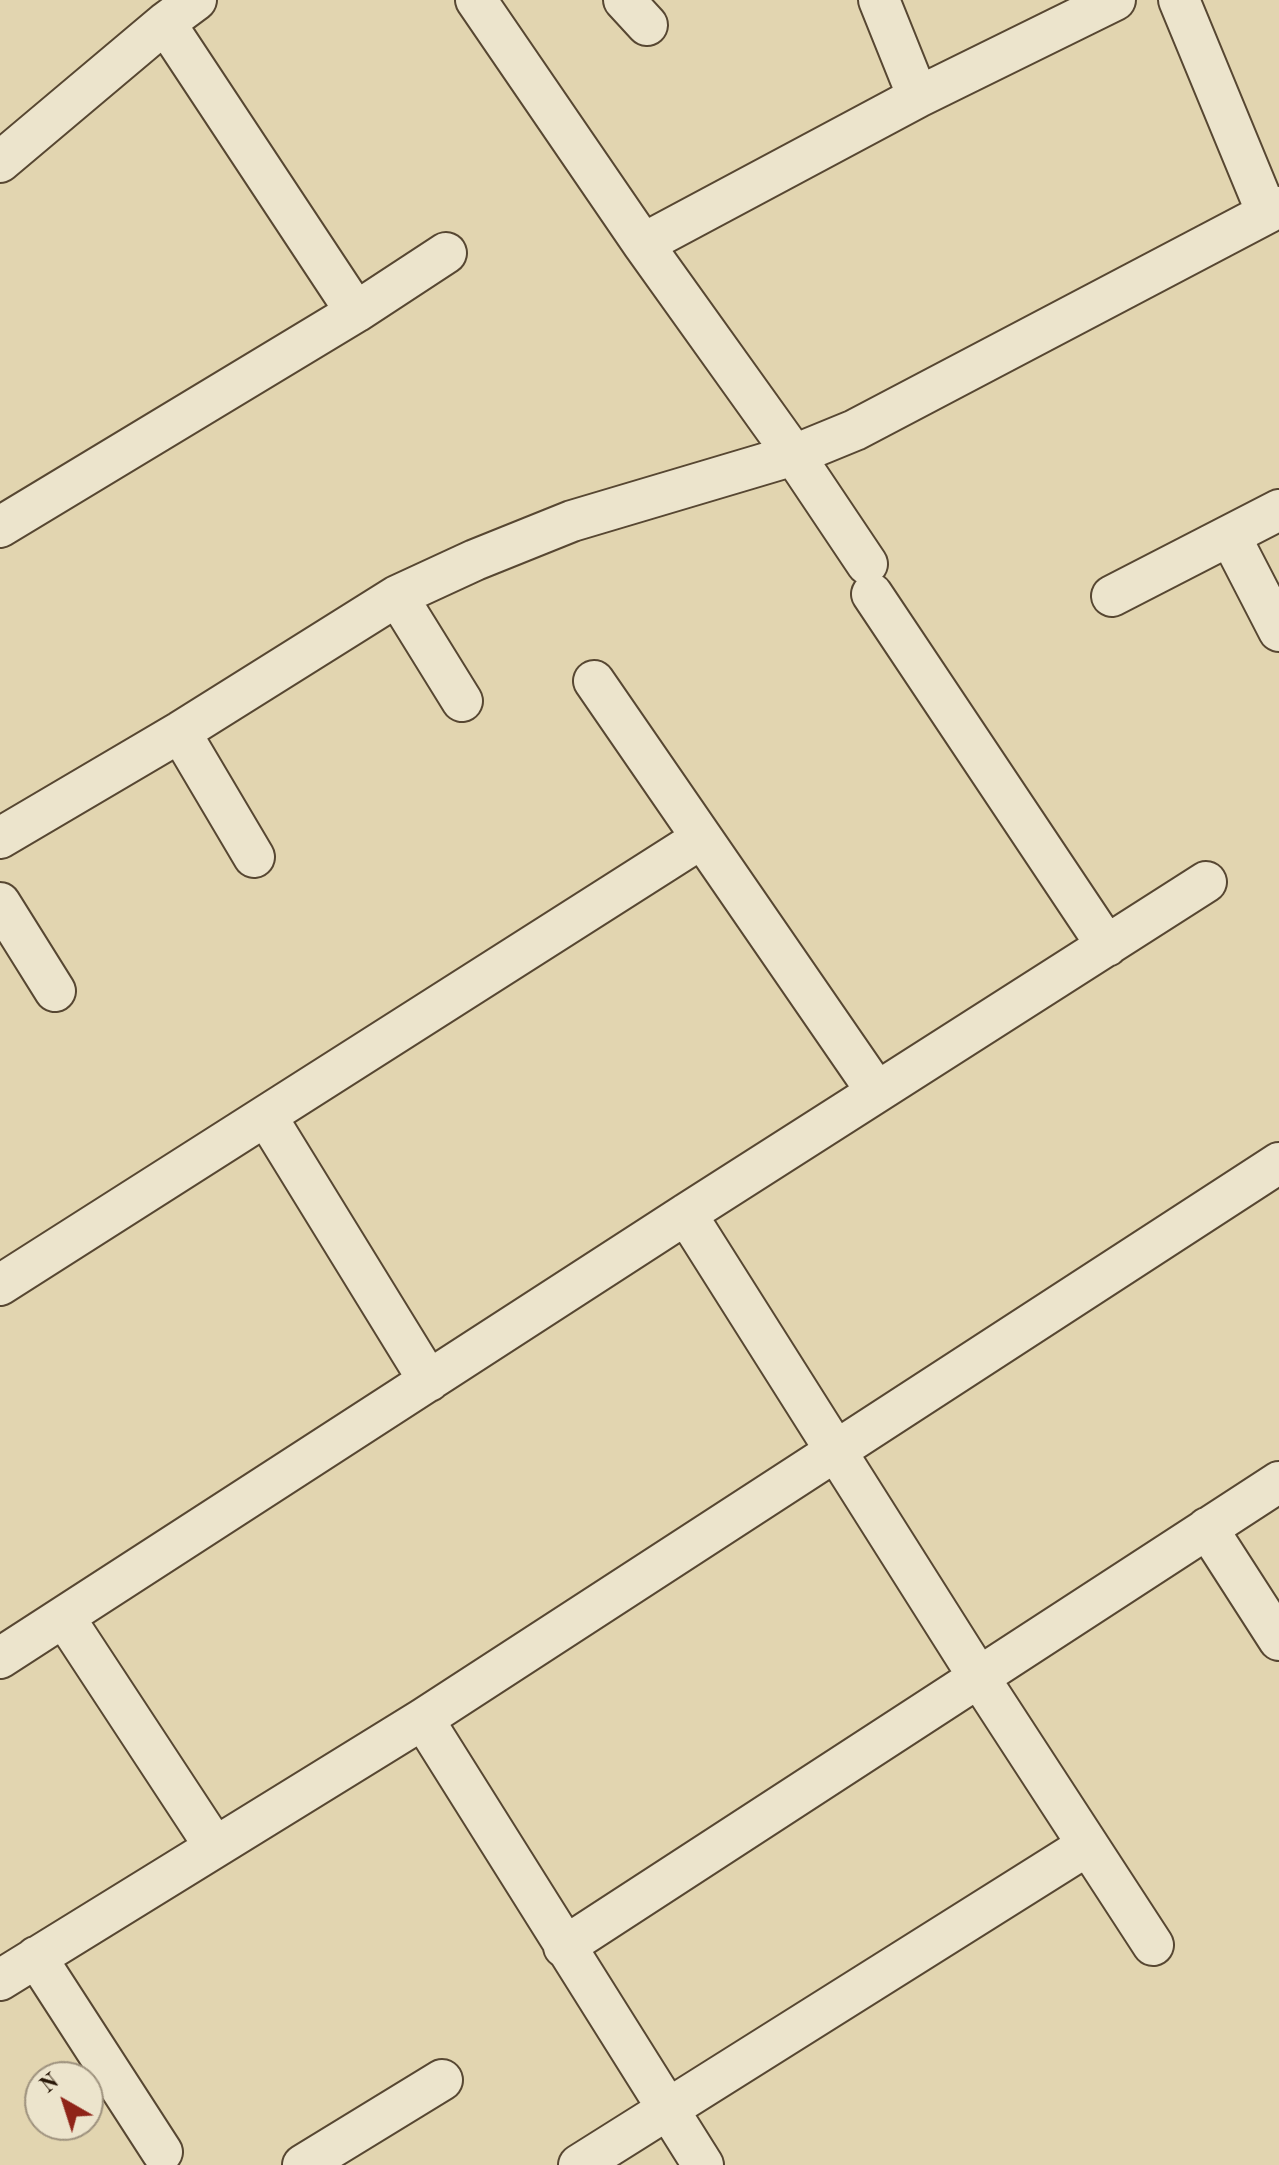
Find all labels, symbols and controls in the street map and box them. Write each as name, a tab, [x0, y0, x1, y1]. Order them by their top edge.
north arrow	[24, 2061, 104, 2141]
text: N	[37, 2070, 64, 2098]

